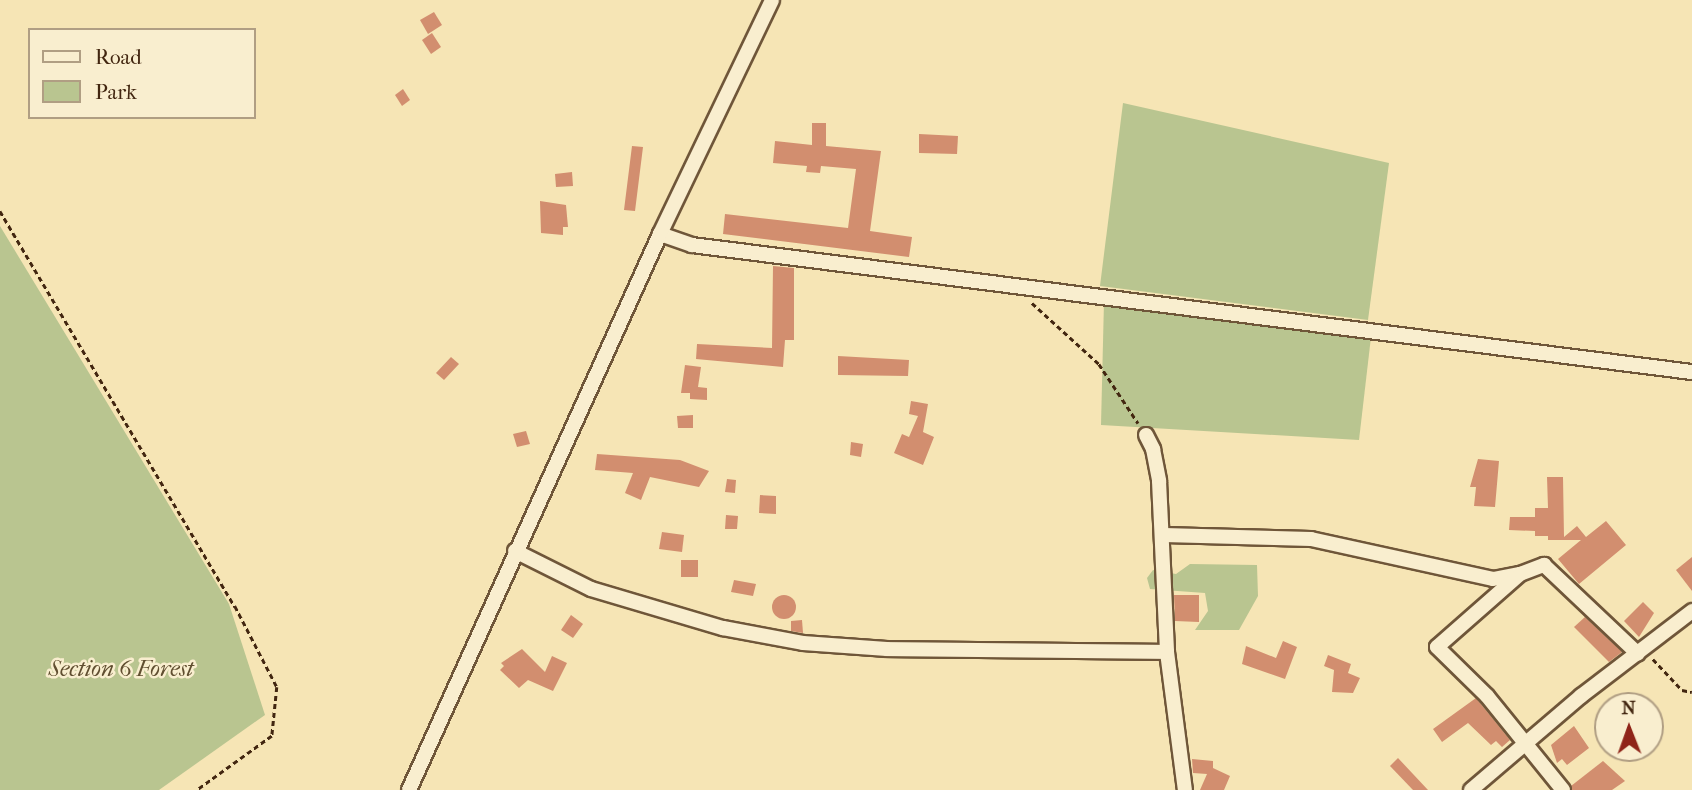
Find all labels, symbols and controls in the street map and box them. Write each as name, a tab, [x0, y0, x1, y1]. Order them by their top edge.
legend	[28, 28, 256, 119]
text: Road	[95, 45, 142, 69]
text: Park	[95, 80, 137, 104]
park label: Section 6 Forest	[48, 655, 194, 683]
north arrow	[1594, 692, 1664, 762]
text: N	[1621, 697, 1636, 719]

